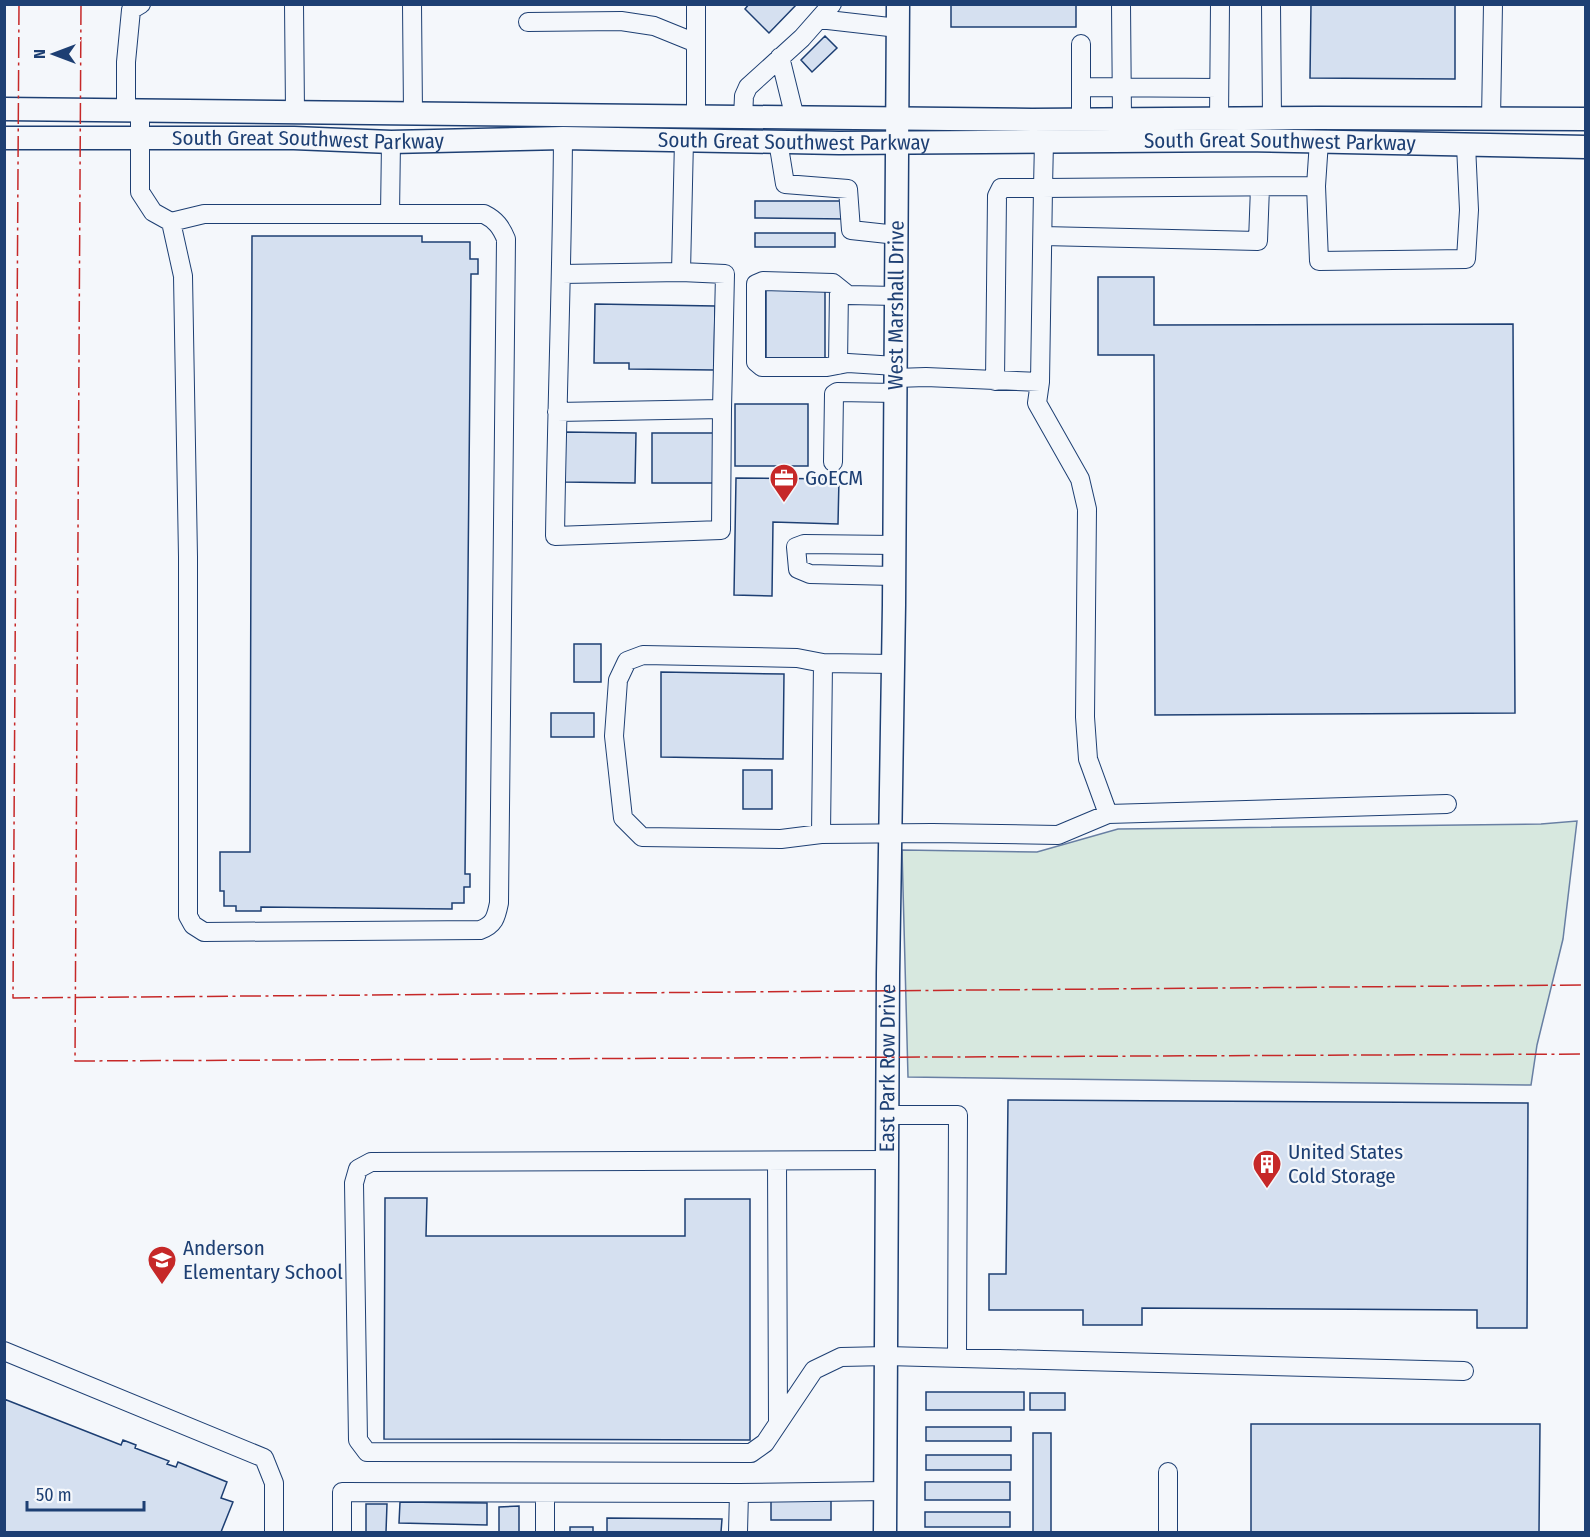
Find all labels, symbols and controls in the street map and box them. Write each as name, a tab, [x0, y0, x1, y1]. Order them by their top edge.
north arrow	[24, 24, 84, 84]
text: N	[30, 49, 49, 59]
street label: South Great Southwest Parkway	[172, 125, 445, 155]
street label: South Great Southwest Parkway	[658, 127, 931, 156]
street label: South Great Southwest Parkway	[1144, 127, 1417, 157]
street label: West Marshall Drive	[882, 220, 910, 390]
office icon: GoECM	[768, 462, 800, 504]
place label: GoECM	[805, 465, 863, 491]
street label: East Park Row Drive	[874, 984, 901, 1152]
place label: United States Cold Storage	[1288, 1139, 1403, 1189]
building icon: United States Cold Storage	[1251, 1148, 1283, 1190]
place label: Anderson Elementary School	[183, 1235, 343, 1285]
school or university icon: Anderson Elementary School	[146, 1244, 178, 1286]
scale bar	[27, 1474, 144, 1512]
text: 50 m	[36, 1484, 72, 1506]

